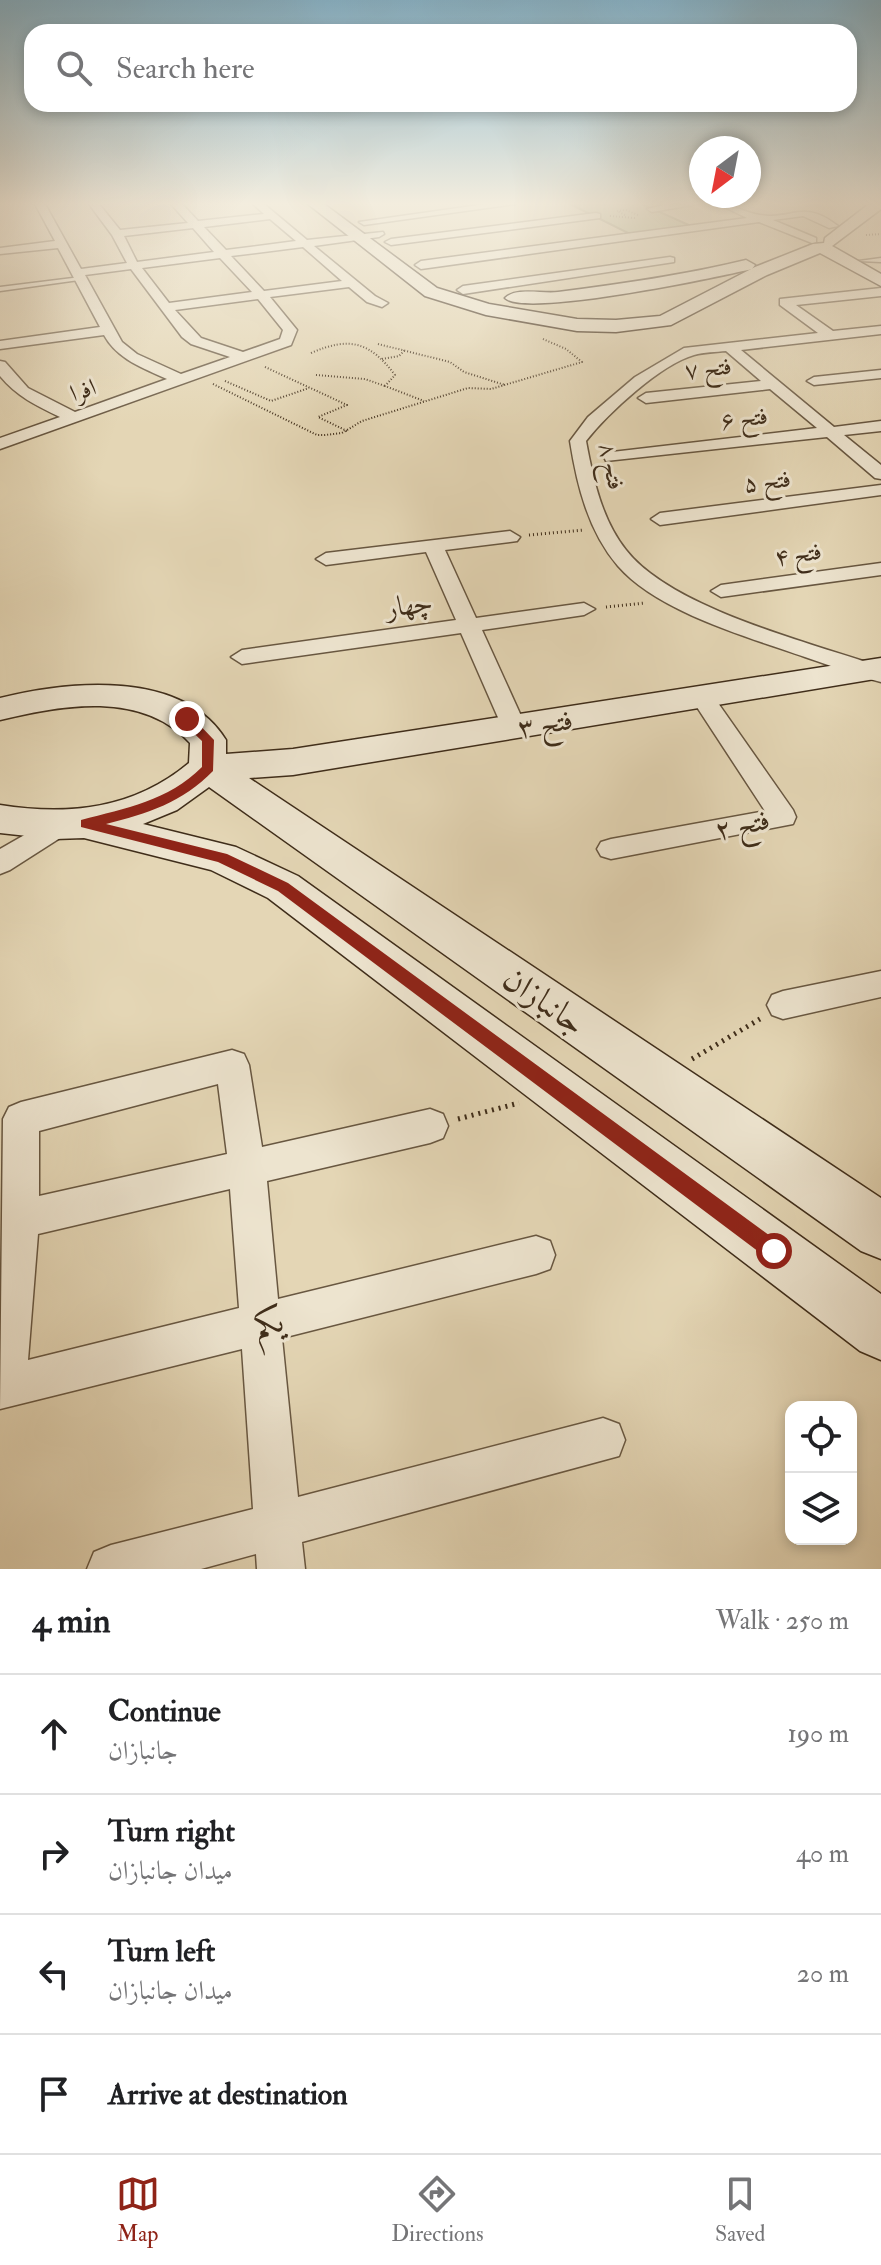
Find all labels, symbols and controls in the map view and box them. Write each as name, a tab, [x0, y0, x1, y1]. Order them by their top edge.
search box	[24, 24, 857, 112]
icon: search	[52, 46, 96, 90]
text: Search here	[116, 50, 255, 87]
north arrow	[689, 136, 761, 208]
street label: فتح ۷	[683, 351, 734, 391]
street label: افرا	[66, 372, 100, 409]
street label: فتح ۶	[719, 400, 770, 442]
street label: فتح ۸	[587, 440, 632, 494]
street label: فتح ۵	[742, 463, 793, 505]
street label: فتح ۴	[772, 536, 824, 578]
street label: چهار	[381, 585, 435, 626]
route end	[169, 701, 205, 737]
street label: فتح ۳	[515, 703, 576, 752]
street label: فتح ۲	[712, 803, 774, 854]
street label: جانبازان	[494, 957, 594, 1045]
route start	[756, 1233, 792, 1269]
street label: یکم	[249, 1299, 292, 1357]
map controls	[785, 1401, 857, 1545]
button: locate	[785, 1401, 857, 1473]
button: layers	[785, 1473, 857, 1545]
text: 4 min	[32, 1600, 110, 1643]
text: Walk · 250 m	[716, 1605, 849, 1637]
text: Continue	[108, 1693, 221, 1730]
icon: ahead	[32, 1712, 76, 1756]
text: 190 m	[788, 1718, 849, 1750]
text: جانبازان	[108, 1735, 178, 1767]
text: Turn right	[108, 1813, 235, 1850]
icon: right	[32, 1832, 76, 1876]
text: 40 m	[796, 1838, 849, 1870]
text: میدان جانبازان	[108, 1855, 233, 1887]
text: Turn left	[108, 1933, 215, 1970]
icon: left	[32, 1952, 76, 1996]
text: 20 m	[797, 1958, 849, 1990]
text: میدان جانبازان	[108, 1975, 233, 2007]
icon: arrive	[32, 2072, 76, 2116]
text: Arrive at destination	[108, 2076, 348, 2113]
tab: Map	[116, 2172, 160, 2248]
tab: Directions	[391, 2172, 484, 2248]
tab: Saved	[715, 2172, 765, 2248]

